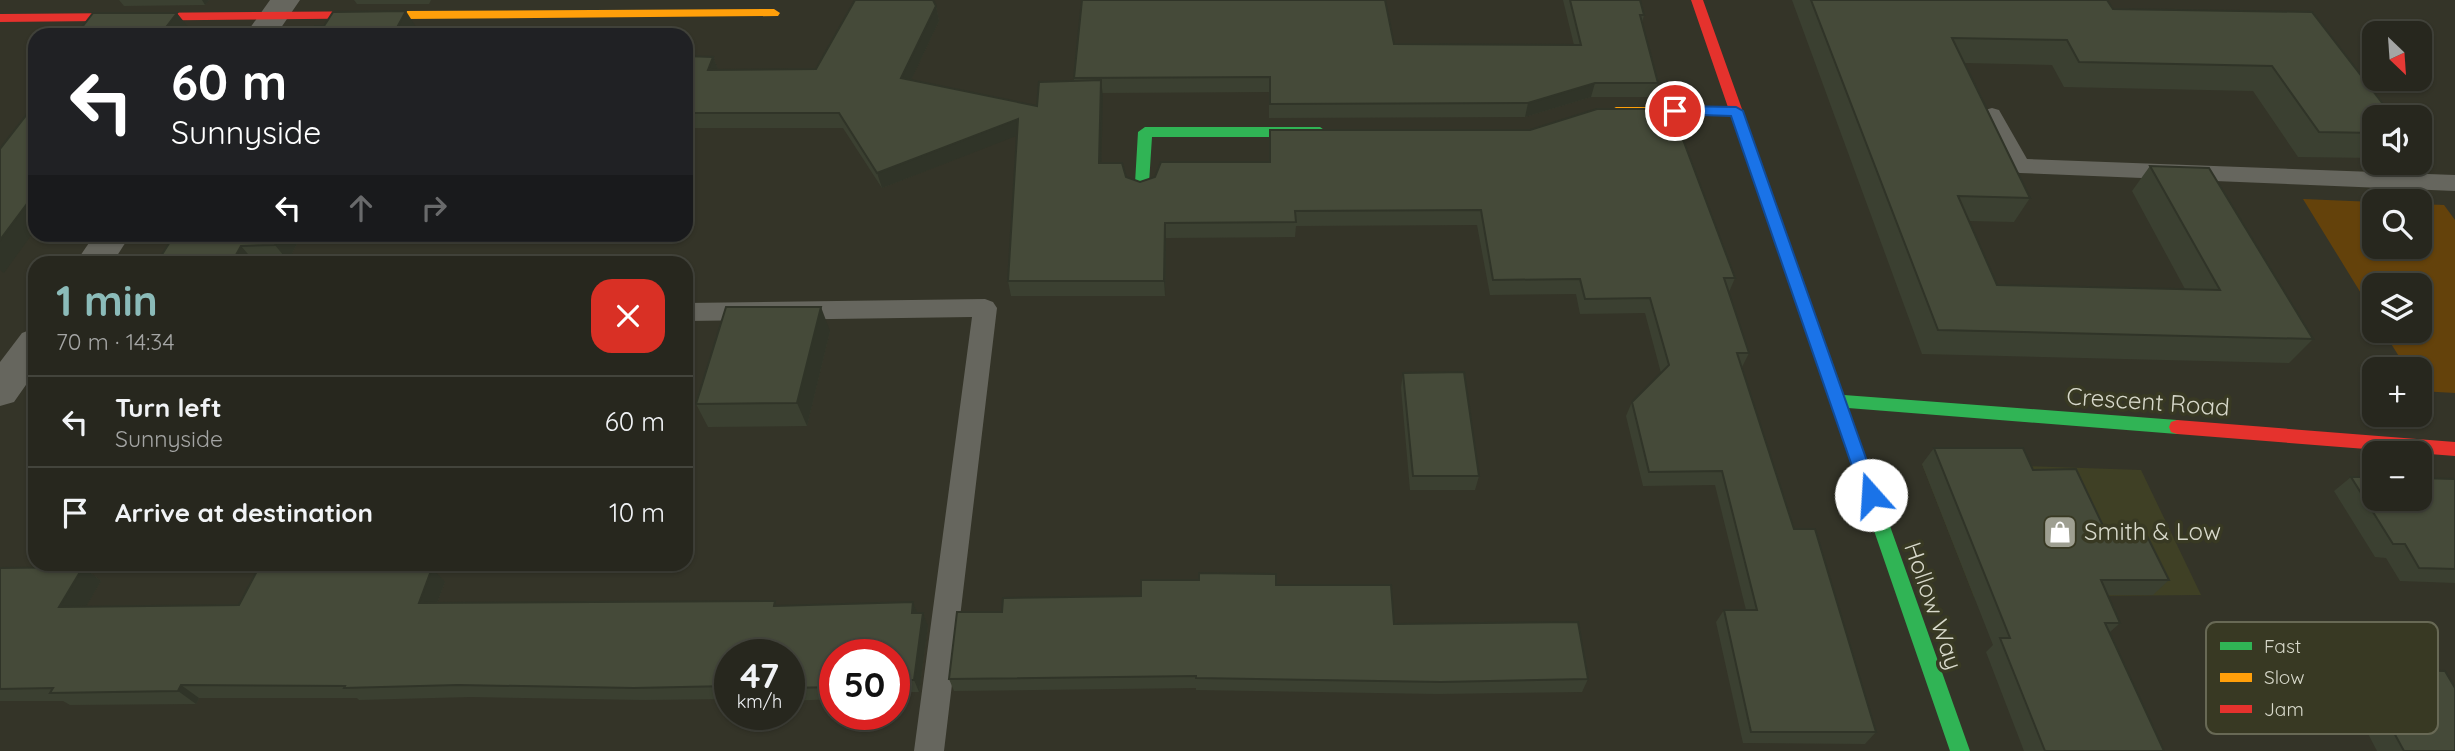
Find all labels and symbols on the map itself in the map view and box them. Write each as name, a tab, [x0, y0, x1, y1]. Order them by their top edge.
north arrow	[2362, 21, 2432, 91]
pin	[1645, 81, 1705, 141]
street label: Crescent Road	[2066, 380, 2231, 422]
position arrow	[1834, 458, 1908, 532]
shop icon: Smith & Low	[2041, 513, 2079, 551]
place label: Smith & Low	[2084, 516, 2221, 546]
street label: Hollow Way	[1898, 538, 1970, 673]
legend	[2206, 622, 2438, 734]
text: Fast	[2264, 634, 2301, 658]
speed limit sign: 50	[819, 639, 910, 730]
text: Slow	[2264, 665, 2305, 689]
text: Jam	[2264, 697, 2304, 721]

